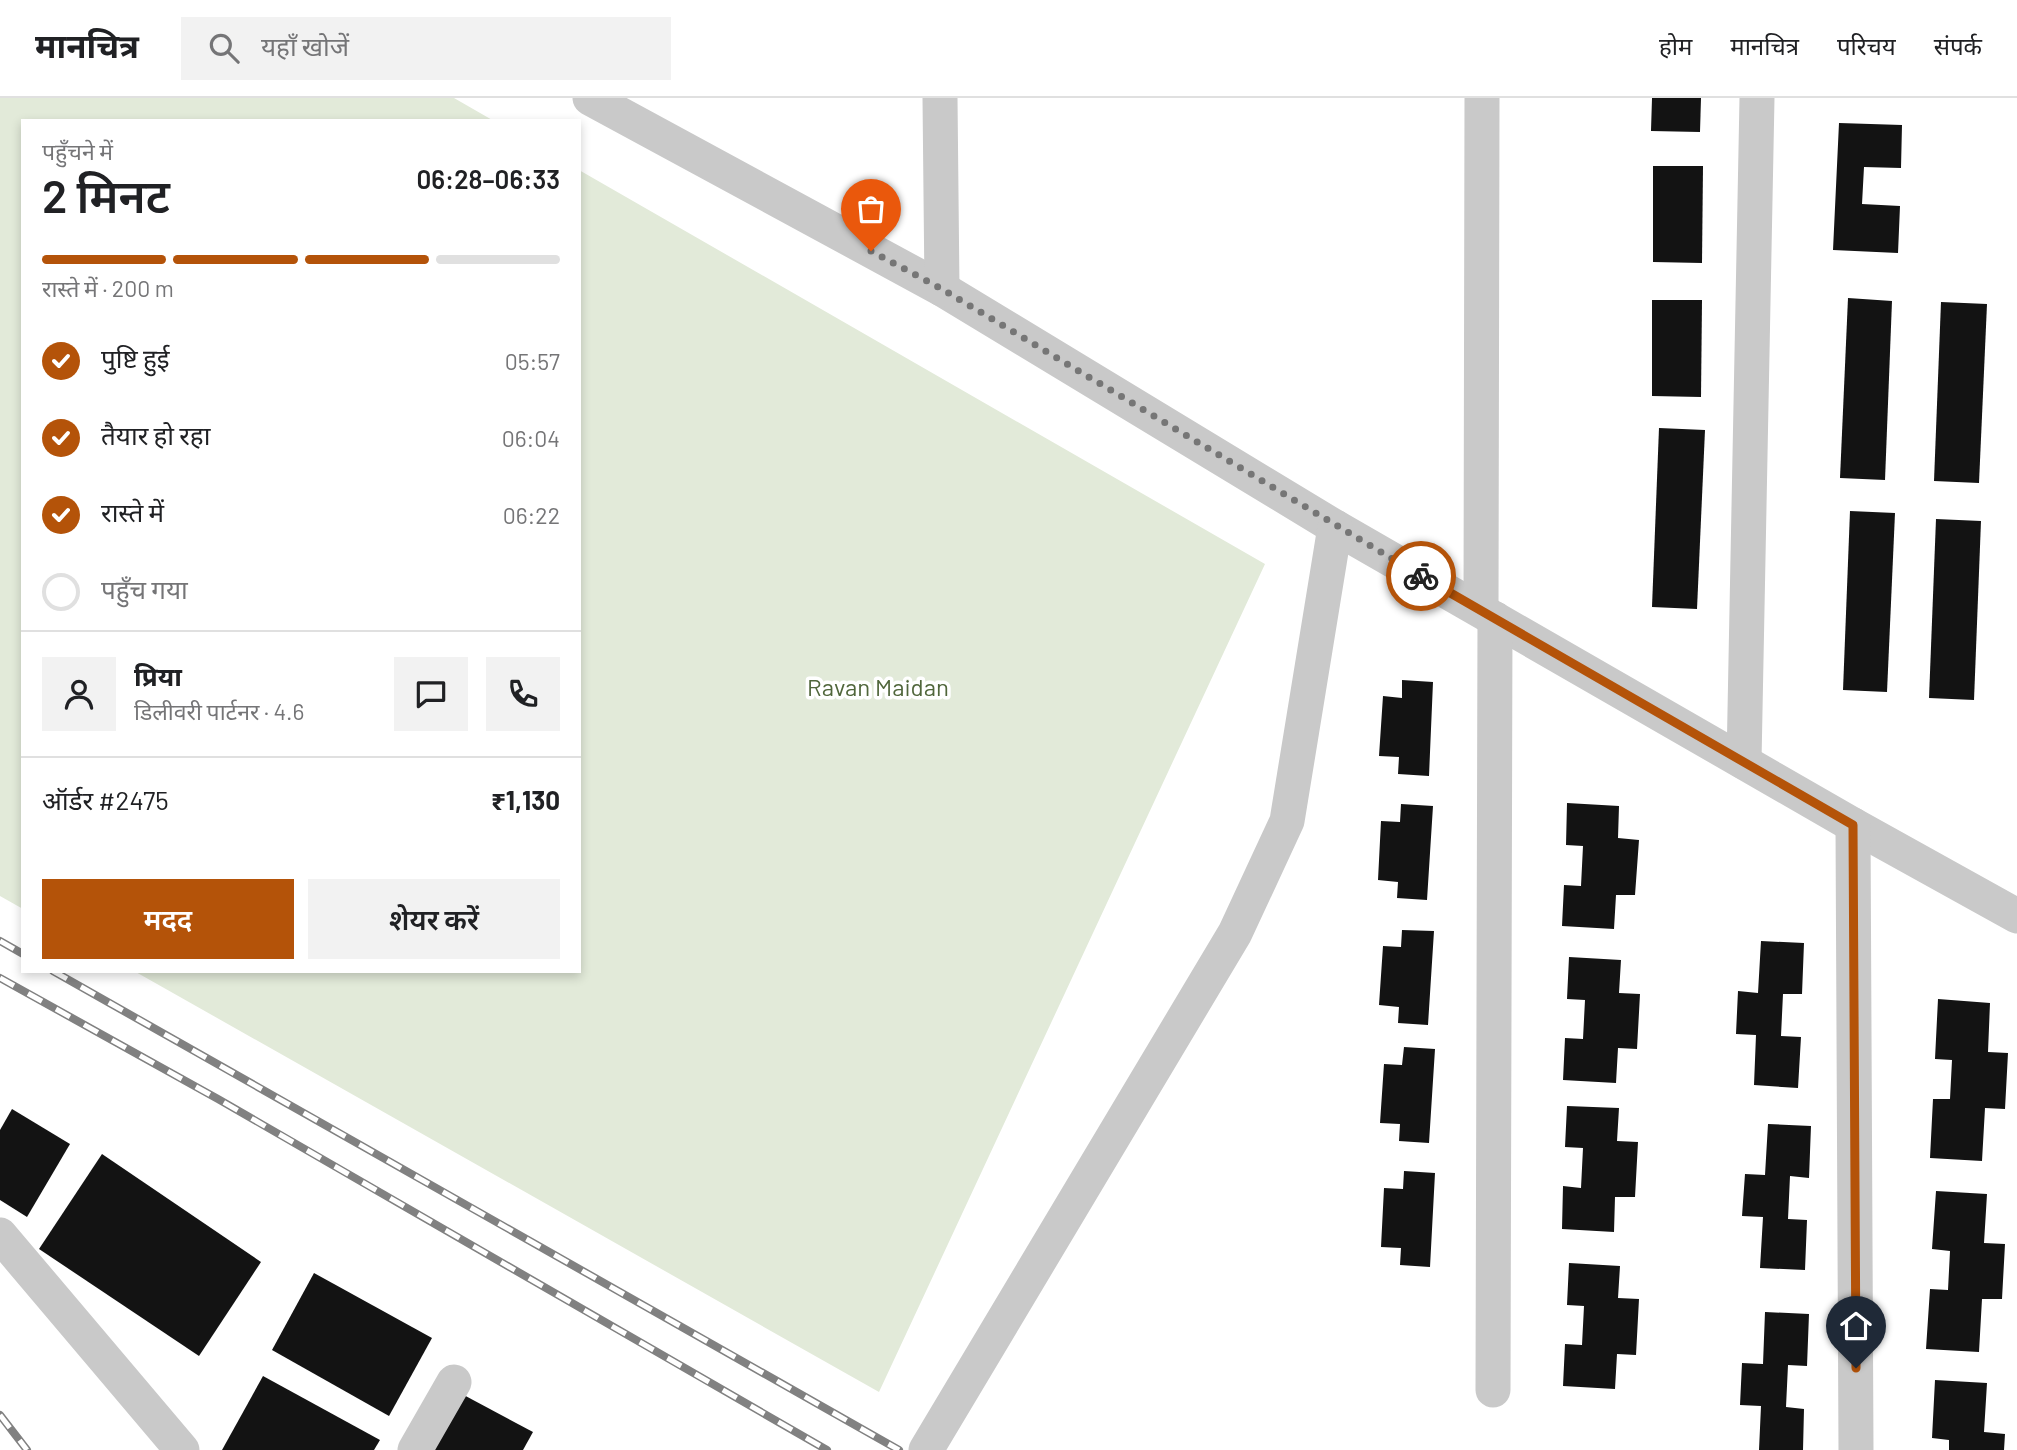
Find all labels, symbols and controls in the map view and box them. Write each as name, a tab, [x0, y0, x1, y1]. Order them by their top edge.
search box	[181, 17, 671, 80]
text: मानचित्र	[35, 25, 139, 65]
icon: search	[205, 29, 243, 67]
text: यहाँ खोजें	[261, 30, 349, 61]
text: होम	[1659, 31, 1692, 60]
text: मानचित्र	[1730, 31, 1799, 60]
text: परिचय	[1837, 31, 1896, 60]
text: संपर्क	[1934, 31, 1982, 60]
text: पहुँचने में	[42, 137, 113, 165]
text: 06:28–06:33	[417, 163, 560, 194]
text: 2 मिनट	[42, 167, 170, 222]
pin	[841, 179, 901, 251]
icon: bag	[852, 190, 890, 228]
text: रास्ते में · 200 m	[42, 274, 174, 302]
icon: check	[42, 342, 80, 380]
text: पुष्टि हुई	[101, 342, 169, 373]
text: 05:57	[505, 347, 560, 375]
icon: check	[42, 419, 80, 457]
text: तैयार हो रहा	[101, 419, 210, 450]
text: 06:04	[502, 424, 560, 452]
icon: check	[42, 496, 80, 534]
text: रास्ते में	[101, 496, 164, 527]
text: 06:22	[503, 501, 560, 529]
courier	[1386, 541, 1456, 611]
icon: bike	[1402, 557, 1440, 595]
text: पहुँच गया	[101, 573, 188, 604]
button: person	[42, 657, 116, 731]
button: chat	[394, 657, 468, 731]
button: phone	[486, 657, 560, 731]
text: प्रिया	[134, 660, 182, 691]
park label: Ravan Maidan	[807, 672, 949, 701]
text: डिलीवरी पार्टनर · 4.6	[134, 697, 304, 725]
text: ऑर्डर #2475	[42, 784, 169, 815]
text: ₹1,130	[491, 784, 560, 815]
button: मदद	[42, 879, 294, 959]
button: शेयर करें	[308, 879, 560, 959]
pin	[1826, 1296, 1886, 1368]
icon: home	[1837, 1307, 1875, 1345]

